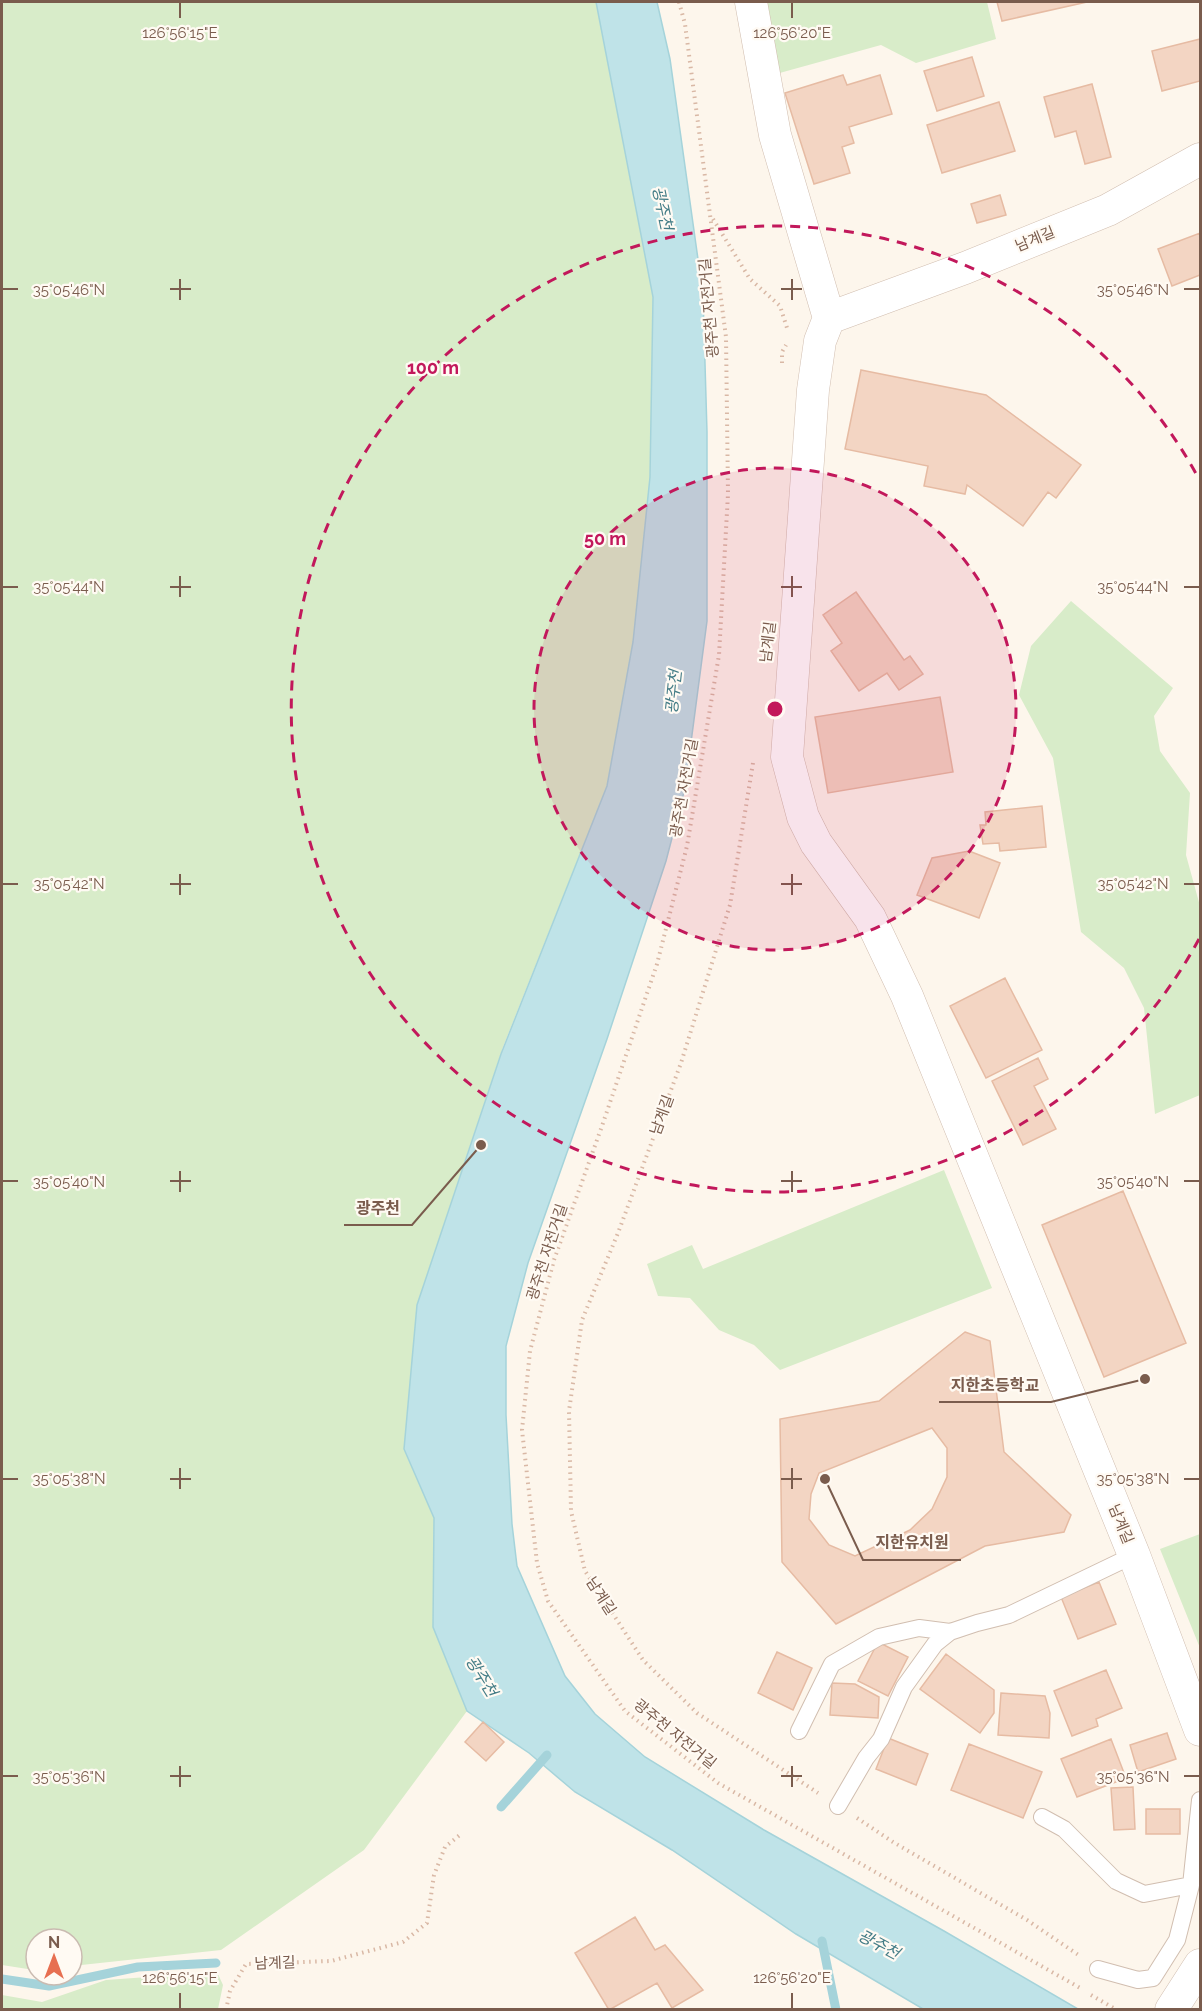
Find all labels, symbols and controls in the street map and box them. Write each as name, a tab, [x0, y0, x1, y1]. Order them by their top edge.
text: 126°56'15"E	[142, 24, 218, 42]
text: 126°56'20"E	[753, 24, 831, 42]
water label: 광주천	[649, 185, 677, 234]
street label: 남계길	[1012, 223, 1058, 255]
street label: 광주천 자전거길	[696, 257, 722, 359]
text: 35°05'46"N	[33, 281, 105, 299]
text: 35°05'46"N	[1097, 281, 1169, 299]
text: 100 m	[407, 357, 459, 378]
text: 50 m	[584, 528, 626, 549]
text: 35°05'44"N	[33, 578, 105, 596]
text: 35°05'44"N	[1097, 578, 1169, 596]
street label: 남계길	[757, 620, 779, 664]
water label: 광주천	[662, 667, 685, 715]
centre of rings	[765, 699, 785, 719]
street label: 광주천 자전거길	[666, 737, 702, 839]
text: 35°05'42"N	[33, 875, 105, 893]
text: 35°05'42"N	[1097, 875, 1169, 893]
street label: 남계길	[646, 1092, 678, 1138]
text: 35°05'40"N	[33, 1173, 105, 1191]
text: 35°05'40"N	[1097, 1173, 1169, 1191]
callout: 광주천	[344, 1191, 412, 1225]
text: 광주천	[356, 1199, 400, 1218]
street label: 광주천 자전거길	[523, 1201, 571, 1303]
callout: 지한초등학교	[939, 1368, 1051, 1402]
text: 지한초등학교	[951, 1376, 1039, 1395]
text: 35°05'38"N	[33, 1470, 105, 1488]
text: 35°05'38"N	[1097, 1470, 1169, 1488]
street label: 남계길	[1105, 1501, 1137, 1547]
callout: 지한유치원	[863, 1526, 961, 1560]
text: 지한유치원	[875, 1533, 949, 1552]
street label: 남계길	[582, 1574, 620, 1618]
water label: 광주천	[462, 1653, 503, 1702]
street label: 광주천 자전거길	[630, 1695, 720, 1773]
text: 35°05'36"N	[32, 1768, 106, 1786]
text: 35°05'36"N	[1096, 1768, 1170, 1786]
water label: 광주천	[855, 1926, 905, 1964]
north arrow	[24, 1927, 84, 1987]
text: N	[48, 1933, 60, 1952]
street label: 남계길	[254, 1953, 296, 1973]
text: 126°56'15"E	[142, 1969, 218, 1987]
text: 126°56'20"E	[753, 1969, 831, 1987]

